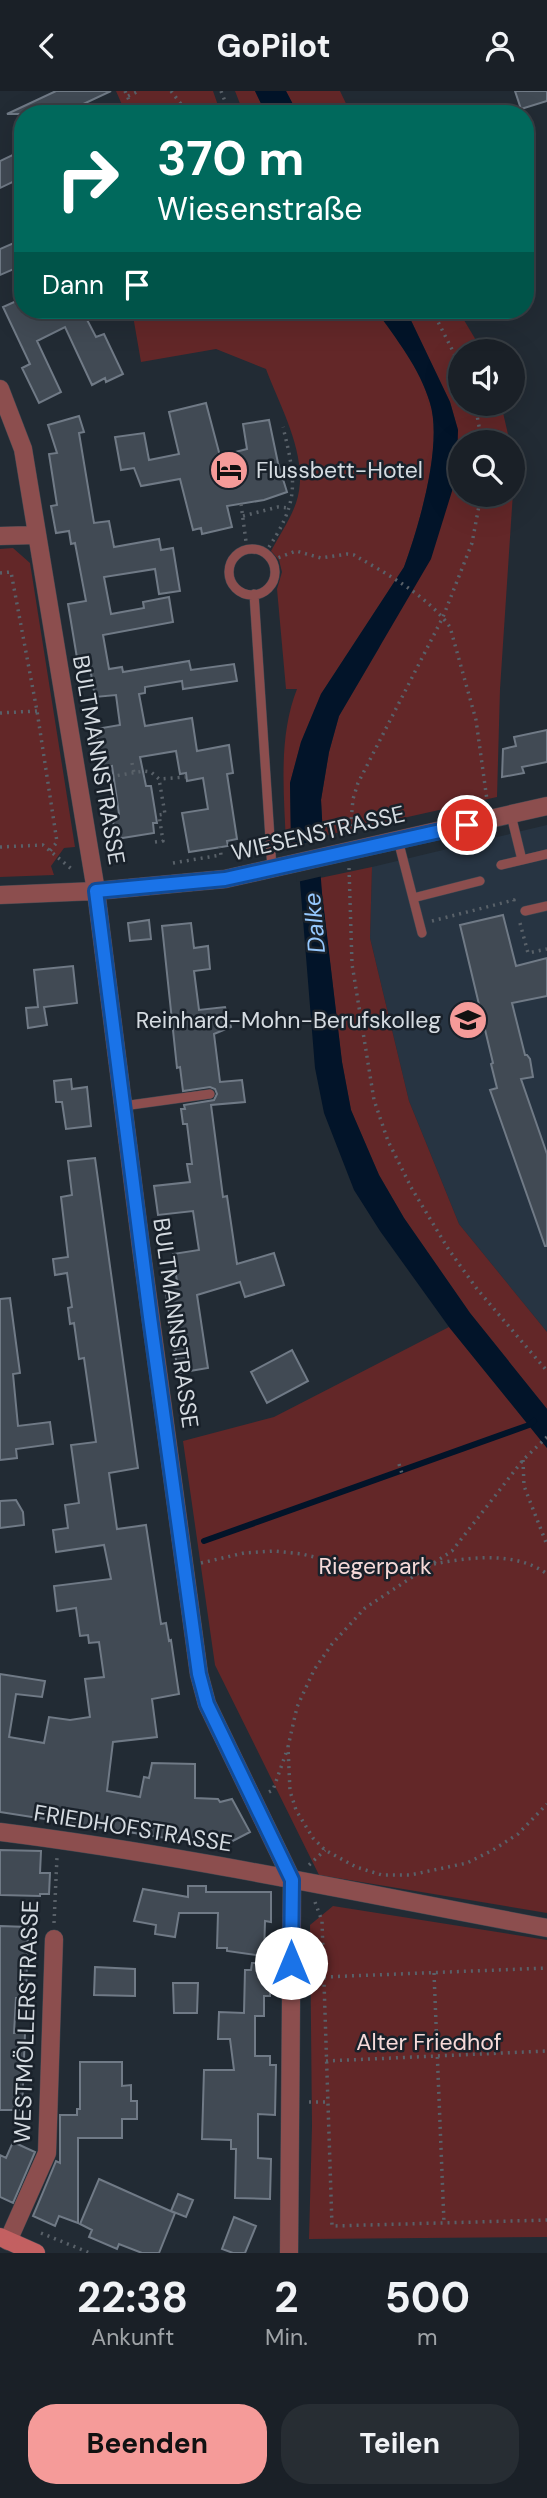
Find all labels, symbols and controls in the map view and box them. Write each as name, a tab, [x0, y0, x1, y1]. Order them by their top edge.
text: GoPilot	[216, 25, 331, 67]
icon: back	[28, 27, 66, 65]
icon: person	[481, 27, 519, 65]
text: 370 m	[157, 126, 304, 190]
icon: right	[42, 133, 133, 224]
text: Wiesenstraße	[157, 188, 362, 230]
icon: arrive	[118, 266, 156, 304]
text: Dann	[42, 268, 104, 302]
map controls	[448, 339, 525, 507]
button: sound	[448, 339, 525, 416]
button: search	[448, 430, 525, 507]
hotel icon: Flussbett-Hotel	[208, 449, 250, 491]
place label: Flussbett-Hotel	[256, 455, 423, 485]
street label: BULTMANNSTRASSE	[66, 653, 132, 867]
pin	[437, 795, 497, 855]
street label: WIESENSTRASSE	[228, 798, 408, 868]
icon: arrive	[448, 806, 486, 844]
water label: Dalke	[296, 891, 332, 955]
school or university icon: Reinhard-Mohn-Berufskolleg	[447, 999, 489, 1041]
place label: Reinhard-Mohn-Berufskolleg	[136, 1005, 441, 1035]
street label: BULTMANNSTRASSE	[146, 1216, 206, 1430]
park label: Riegerpark	[318, 1551, 432, 1581]
street label: FRIEDHOFSTRASSE	[32, 1798, 234, 1858]
street label: WESTMÖLLERSTRASSE	[7, 1900, 45, 2144]
position arrow	[254, 1926, 328, 2000]
park label: Alter Friedhof	[356, 2027, 502, 2057]
text: 22:38	[77, 2270, 188, 2325]
text: 2	[274, 2270, 298, 2325]
text: 500	[385, 2270, 470, 2325]
text: Ankunft	[91, 2322, 174, 2352]
text: Min.	[265, 2322, 308, 2352]
text: m	[417, 2322, 438, 2352]
button: Beenden	[28, 2404, 267, 2484]
button: Teilen	[281, 2404, 519, 2484]

